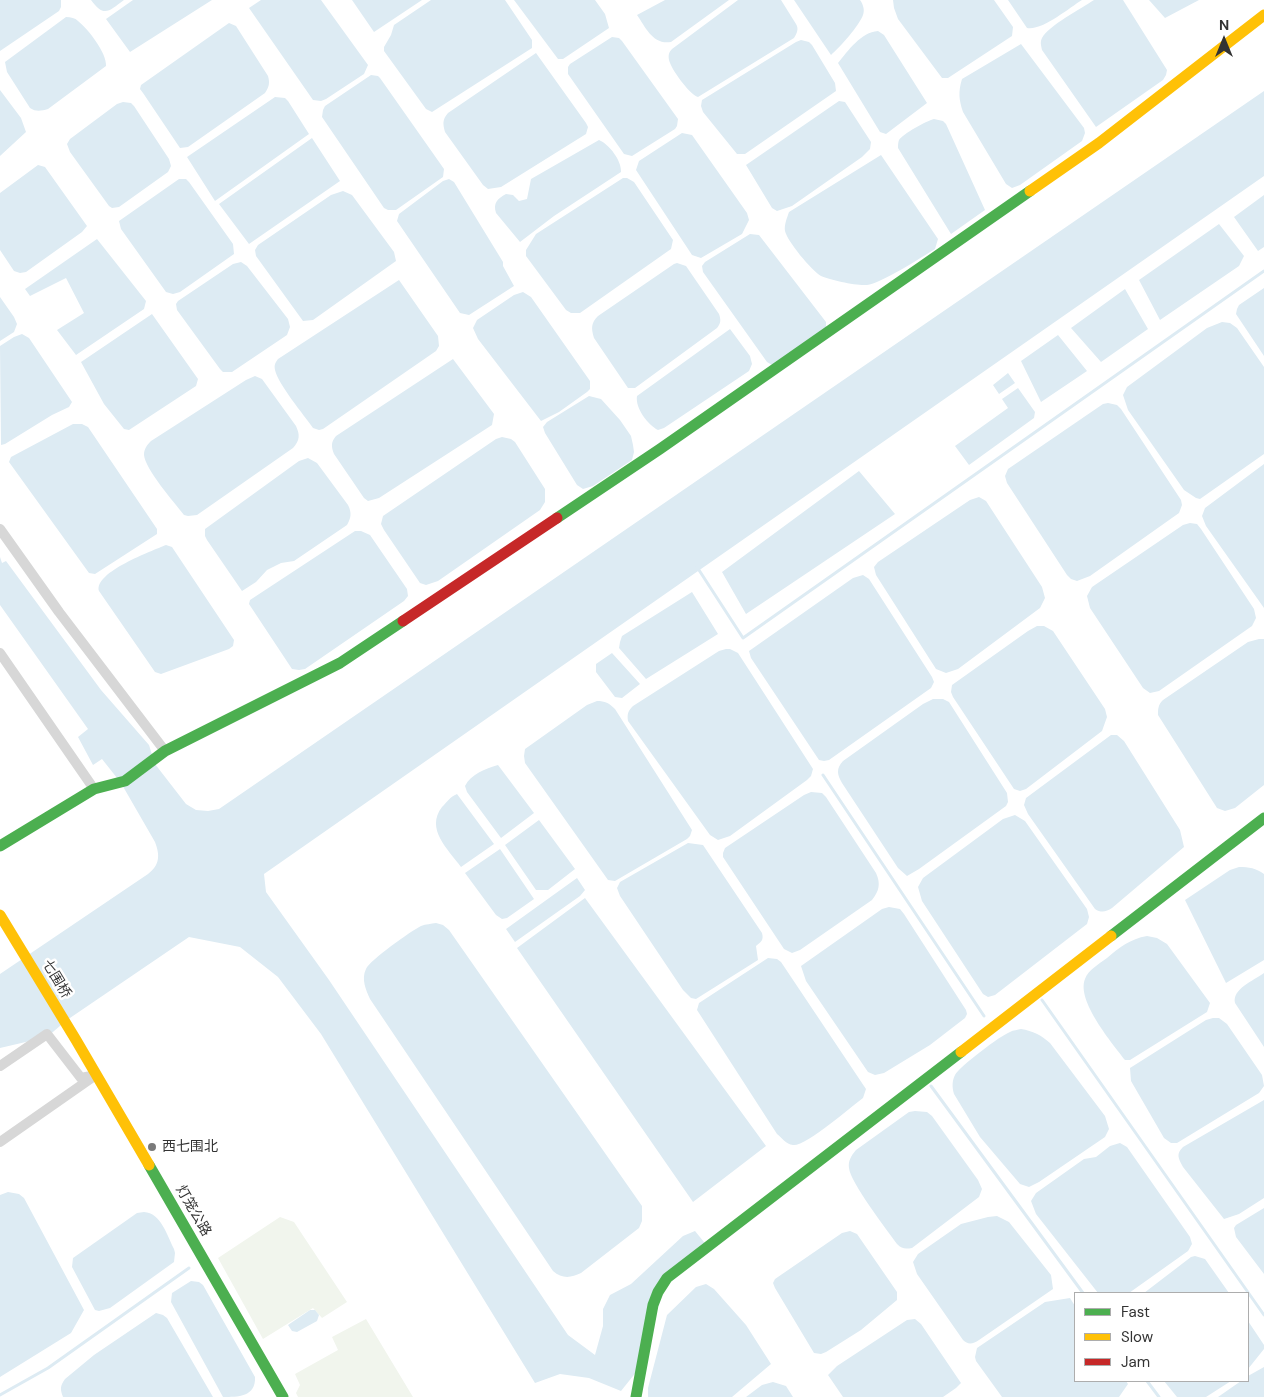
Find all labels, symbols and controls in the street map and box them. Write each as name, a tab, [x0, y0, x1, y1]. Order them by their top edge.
north arrow	[1199, 15, 1249, 65]
text: N	[1219, 16, 1229, 34]
street label: 七围桥	[38, 957, 74, 1001]
place label: 西七围北	[162, 1139, 218, 1155]
marker: 西七围北	[146, 1141, 158, 1153]
street label: 灯笼公路	[172, 1183, 214, 1239]
legend	[1074, 1292, 1249, 1382]
text: Fast	[1121, 1302, 1150, 1322]
text: Slow	[1121, 1327, 1153, 1347]
text: Jam	[1121, 1352, 1150, 1372]

